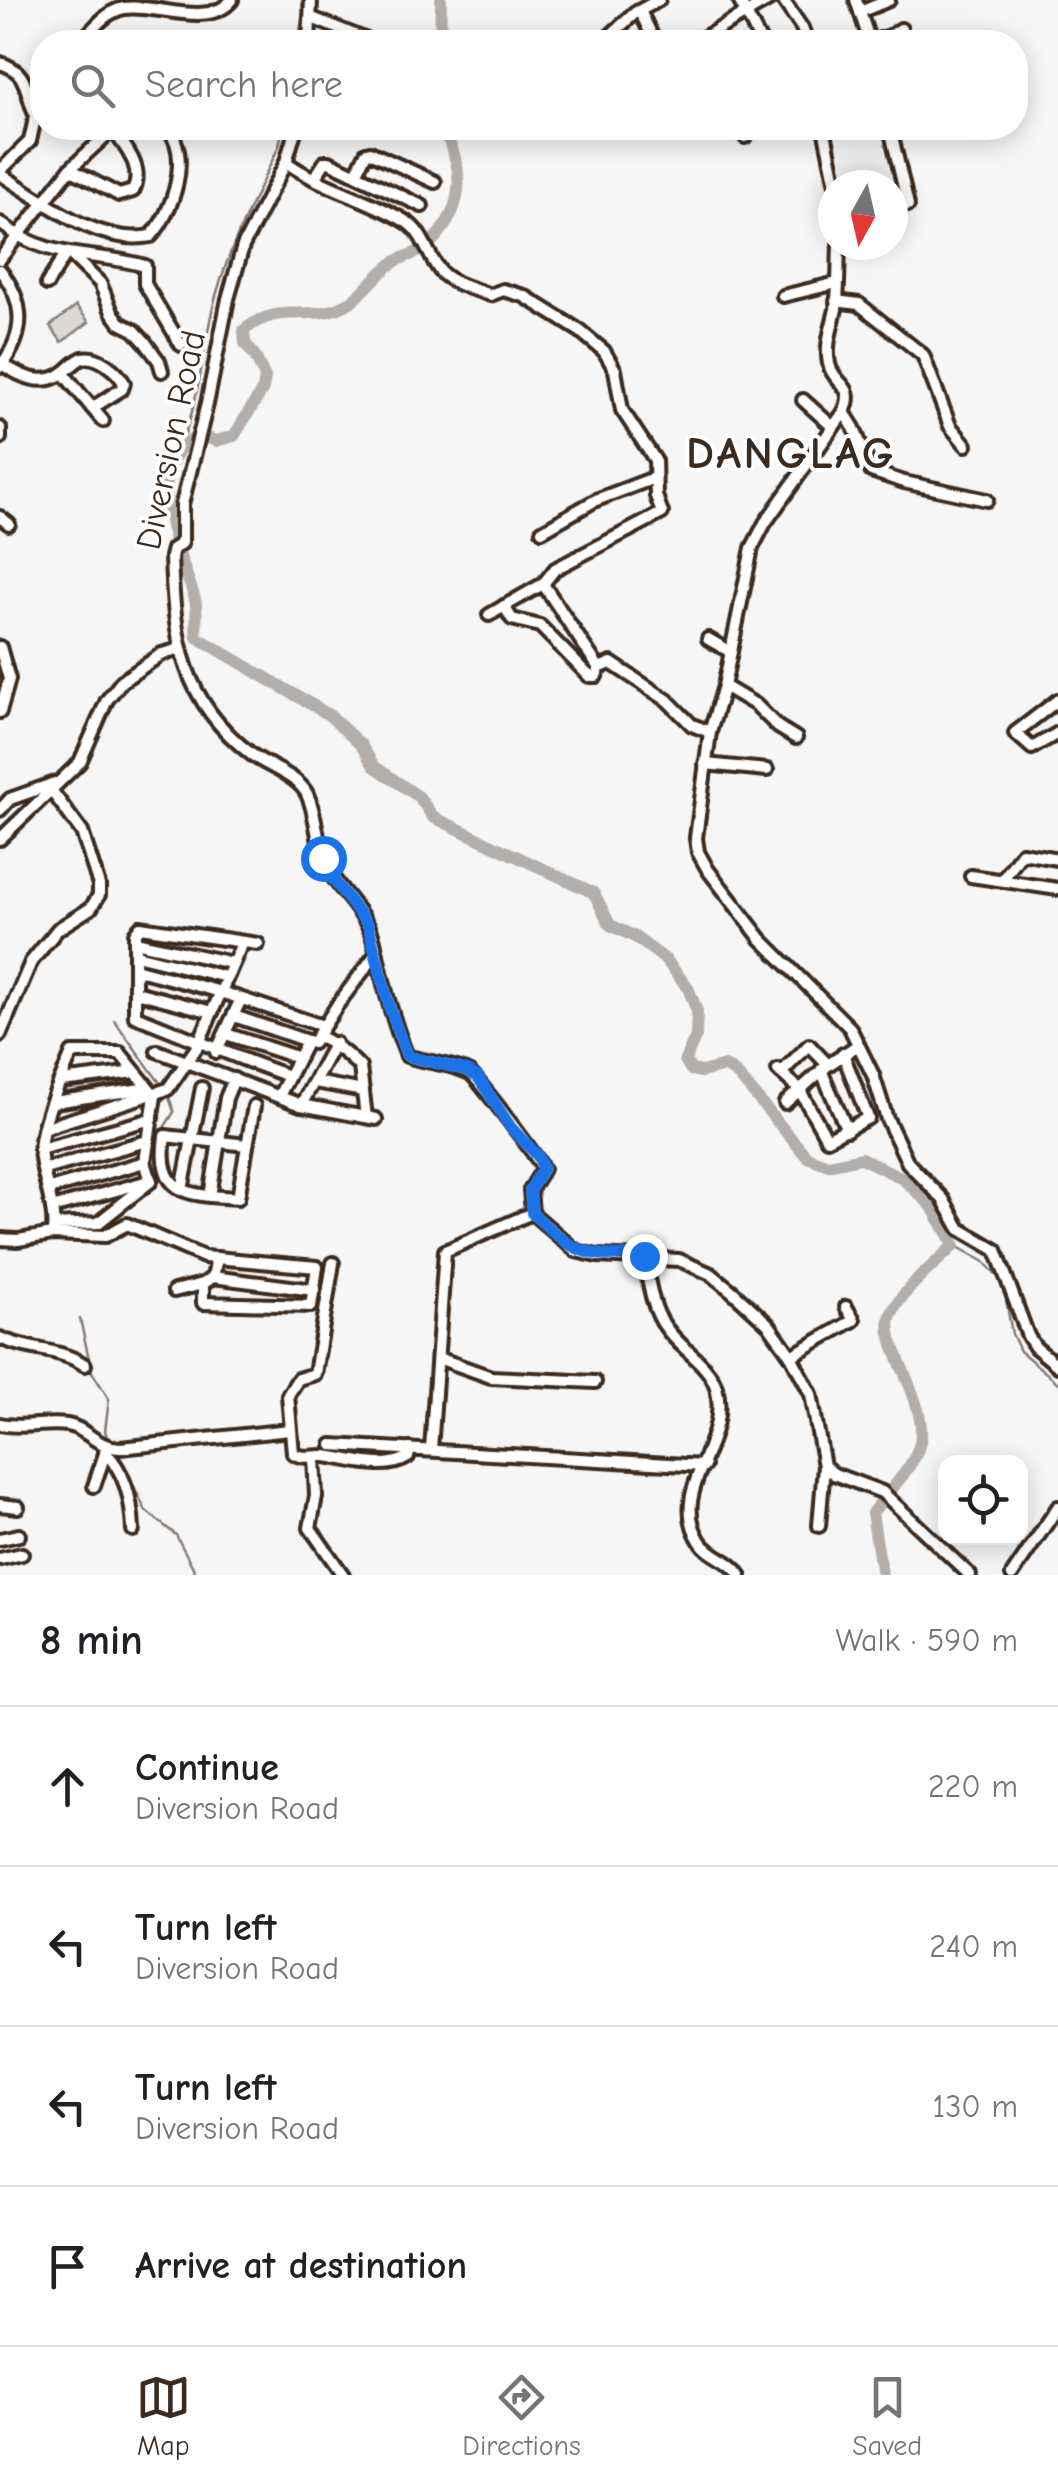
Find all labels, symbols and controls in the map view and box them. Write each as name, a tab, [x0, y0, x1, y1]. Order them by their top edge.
search box	[30, 30, 1028, 140]
icon: search	[65, 58, 120, 113]
text: Search here	[145, 63, 343, 107]
north arrow	[818, 170, 908, 260]
street label: Diversion Road	[128, 327, 214, 553]
district label: DANGLAG	[686, 427, 896, 479]
route start	[301, 836, 347, 882]
route end	[622, 1234, 668, 1280]
map controls	[938, 1455, 1028, 1545]
button: locate	[938, 1455, 1028, 1545]
text: 8 min	[40, 1616, 143, 1665]
text: Walk · 590 m	[835, 1622, 1018, 1659]
text: Continue	[135, 1746, 279, 1790]
icon: ahead	[40, 1759, 95, 1814]
text: 220 m	[928, 1768, 1018, 1805]
text: Diversion Road	[135, 1790, 339, 1827]
text: Turn left	[135, 1906, 276, 1950]
icon: left	[40, 1919, 95, 1974]
text: 240 m	[929, 1928, 1018, 1965]
text: Diversion Road	[135, 1950, 339, 1987]
text: Turn left	[135, 2066, 276, 2110]
icon: left	[40, 2079, 95, 2134]
text: 130 m	[932, 2088, 1018, 2125]
text: Diversion Road	[135, 2110, 339, 2147]
icon: arrive	[40, 2239, 95, 2294]
text: Arrive at destination	[135, 2244, 467, 2288]
tab: Map	[136, 2370, 191, 2462]
tab: Directions	[462, 2370, 581, 2462]
tab: Saved	[852, 2370, 922, 2462]

